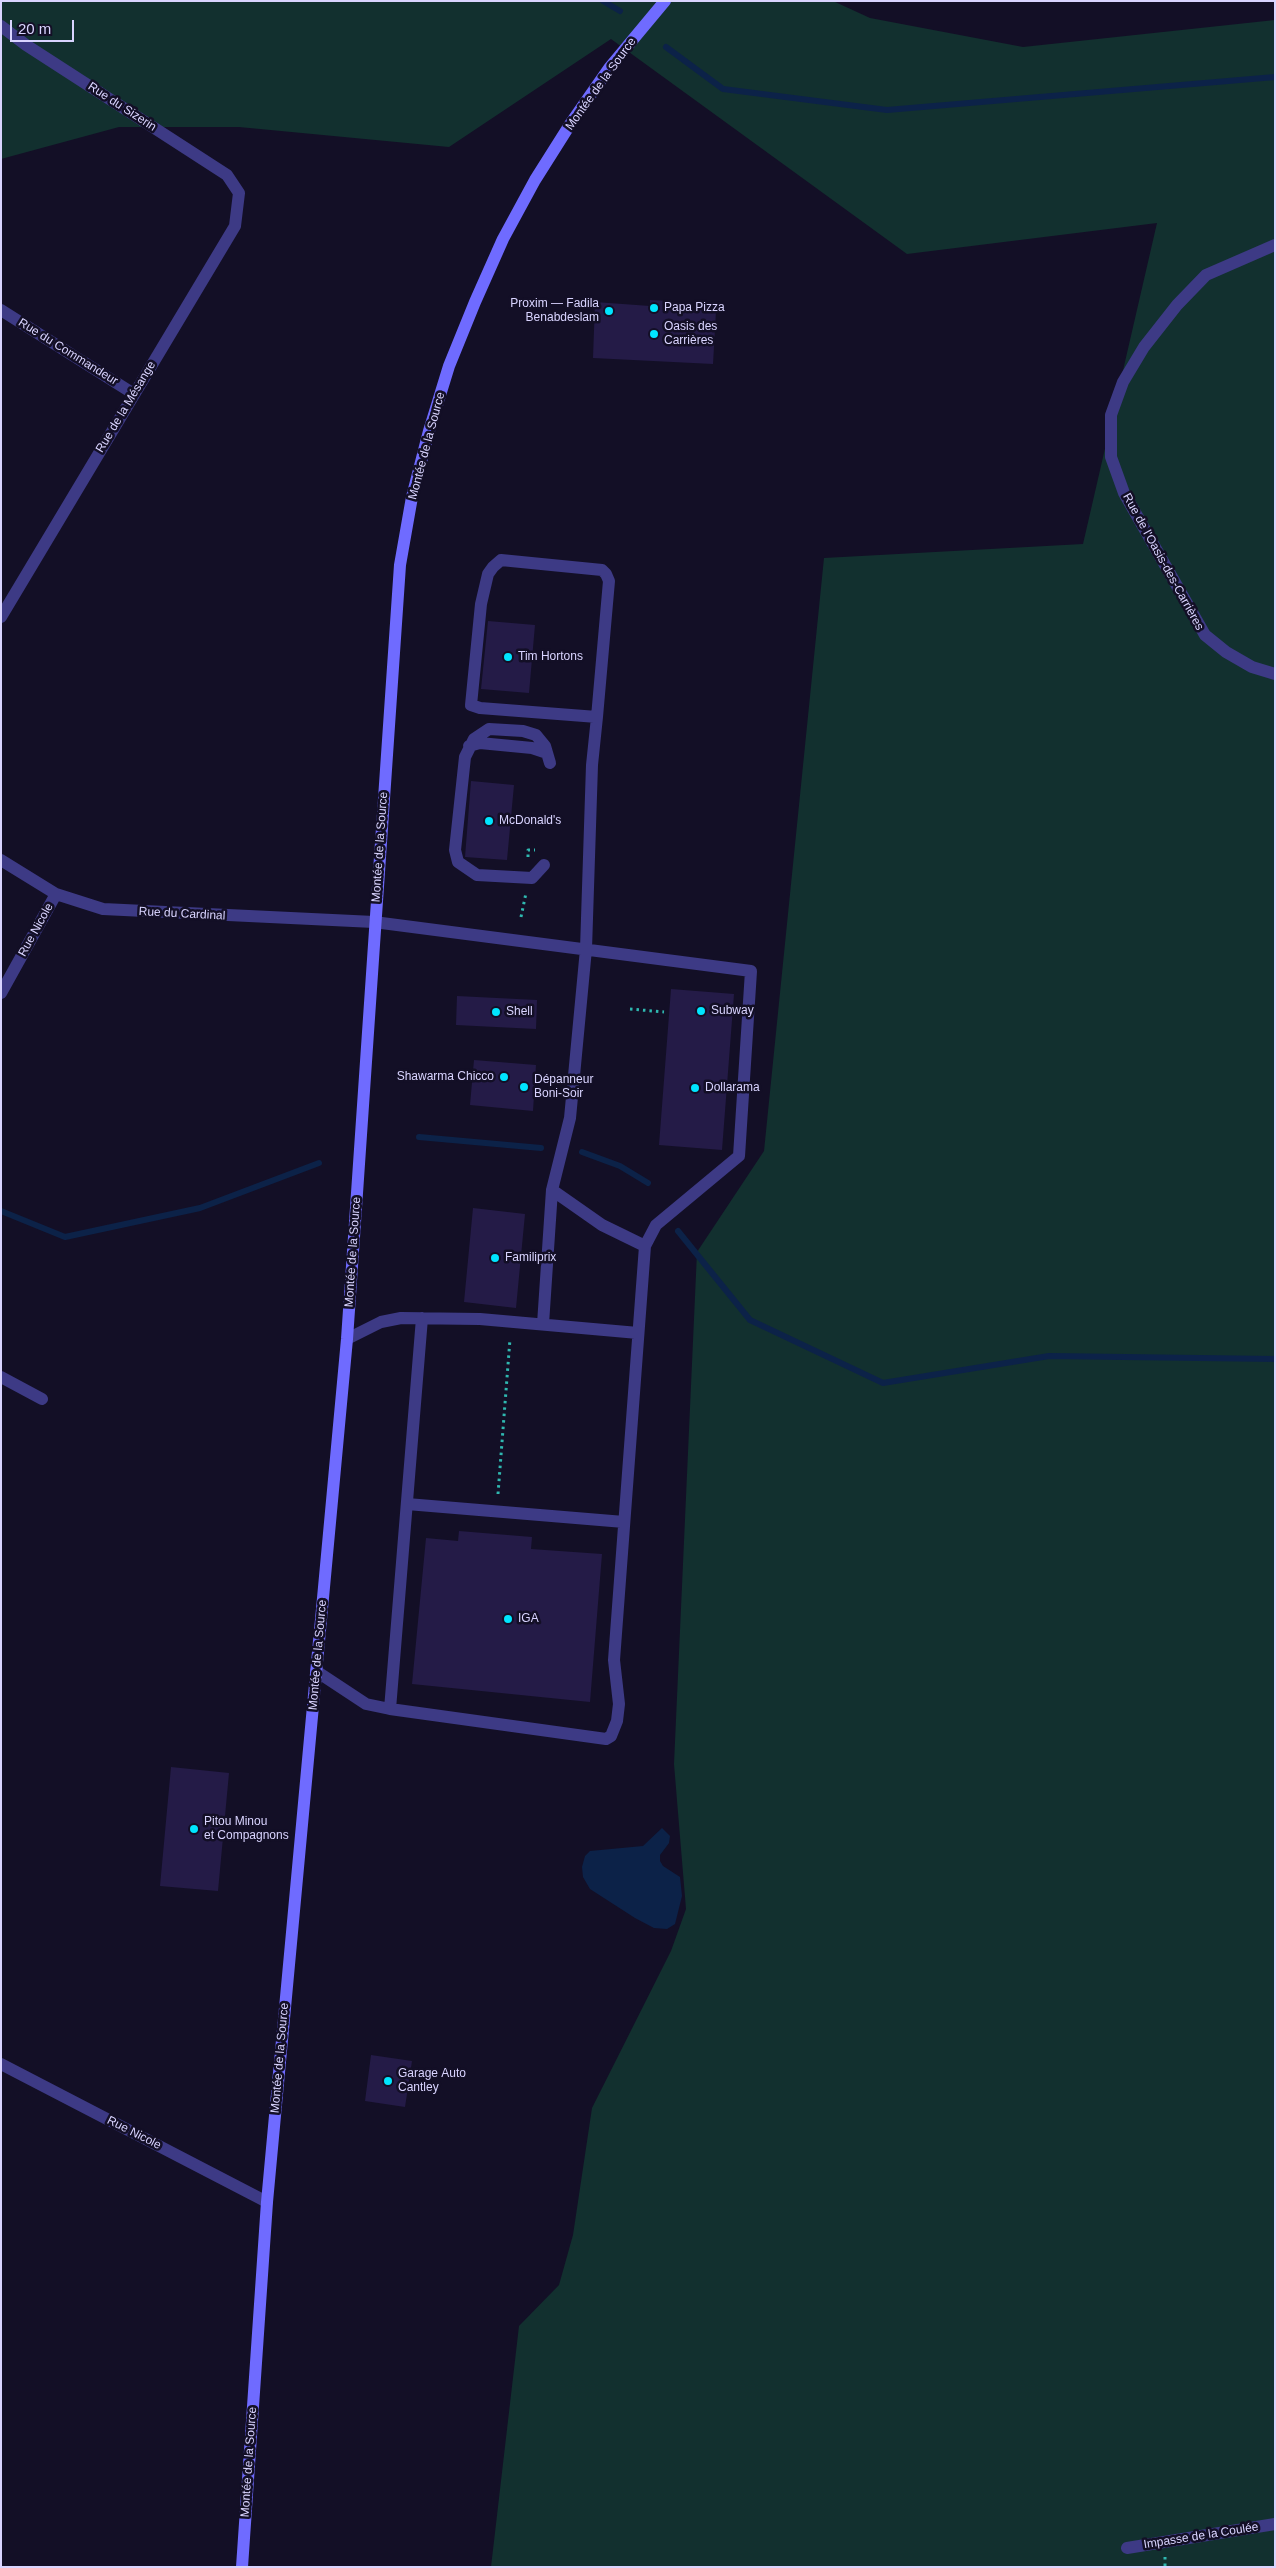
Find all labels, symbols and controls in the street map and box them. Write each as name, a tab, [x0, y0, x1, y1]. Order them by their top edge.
scale bar	[12, 10, 76, 42]
text: 20 m	[18, 20, 51, 37]
street label: Montée de la Source	[563, 35, 639, 133]
street label: Rue du Sizerin	[85, 80, 159, 134]
place label: Proxim — Fadila Benabdeslam	[510, 297, 599, 325]
place label: Papa Pizza	[664, 301, 725, 315]
marker: Papa Pizza	[648, 302, 660, 314]
marker: Proxim — Fadila Benabdeslam	[603, 305, 615, 317]
street label: Rue du Commandeur	[16, 315, 120, 389]
place label: Oasis des Carrières	[664, 320, 717, 348]
marker: Oasis des Carrières	[648, 328, 660, 340]
street label: Rue de la Mésange	[93, 359, 159, 455]
street label: Montée de la Source	[406, 391, 448, 501]
street label: Rue de l'Oasis-des-Carrières	[1119, 491, 1207, 633]
place label: Tim Hortons	[518, 650, 583, 664]
marker: Tim Hortons	[502, 651, 514, 663]
street label: Montée de la Source	[369, 791, 391, 903]
place label: McDonald's	[499, 814, 561, 828]
marker: McDonald's	[483, 815, 495, 827]
street label: Rue Nicole	[15, 901, 57, 959]
street label: Rue du Cardinal	[138, 905, 226, 923]
place label: Subway	[711, 1004, 754, 1018]
place label: Shell	[506, 1005, 533, 1019]
marker: Subway	[695, 1005, 707, 1017]
marker: Shell	[490, 1006, 502, 1018]
place label: Shawarma Chicco	[397, 1070, 494, 1084]
marker: Shawarma Chicco	[498, 1071, 510, 1083]
place label: Dépanneur Boni-Soir	[534, 1073, 593, 1101]
marker: Dépanneur Boni-Soir	[518, 1081, 530, 1093]
place label: Dollarama	[705, 1081, 760, 1095]
marker: Dollarama	[689, 1082, 701, 1094]
street label: Montée de la Source	[342, 1196, 364, 1308]
place label: Familiprix	[505, 1251, 556, 1265]
marker: Familiprix	[489, 1252, 501, 1264]
street label: Montée de la Source	[306, 1599, 330, 1711]
place label: IGA	[518, 1612, 539, 1626]
marker: IGA	[502, 1613, 514, 1625]
place label: Pitou Minou et Compagnons	[204, 1815, 289, 1843]
marker: Pitou Minou et Compagnons	[188, 1823, 200, 1835]
street label: Montée de la Source	[268, 2002, 292, 2114]
place label: Garage Auto Cantley	[398, 2067, 466, 2095]
marker: Garage Auto Cantley	[382, 2075, 394, 2087]
street label: Rue Nicole	[105, 2113, 163, 2153]
street label: Montée de la Source	[238, 2406, 260, 2518]
street label: Impasse de la Coulée	[1143, 2520, 1259, 2552]

